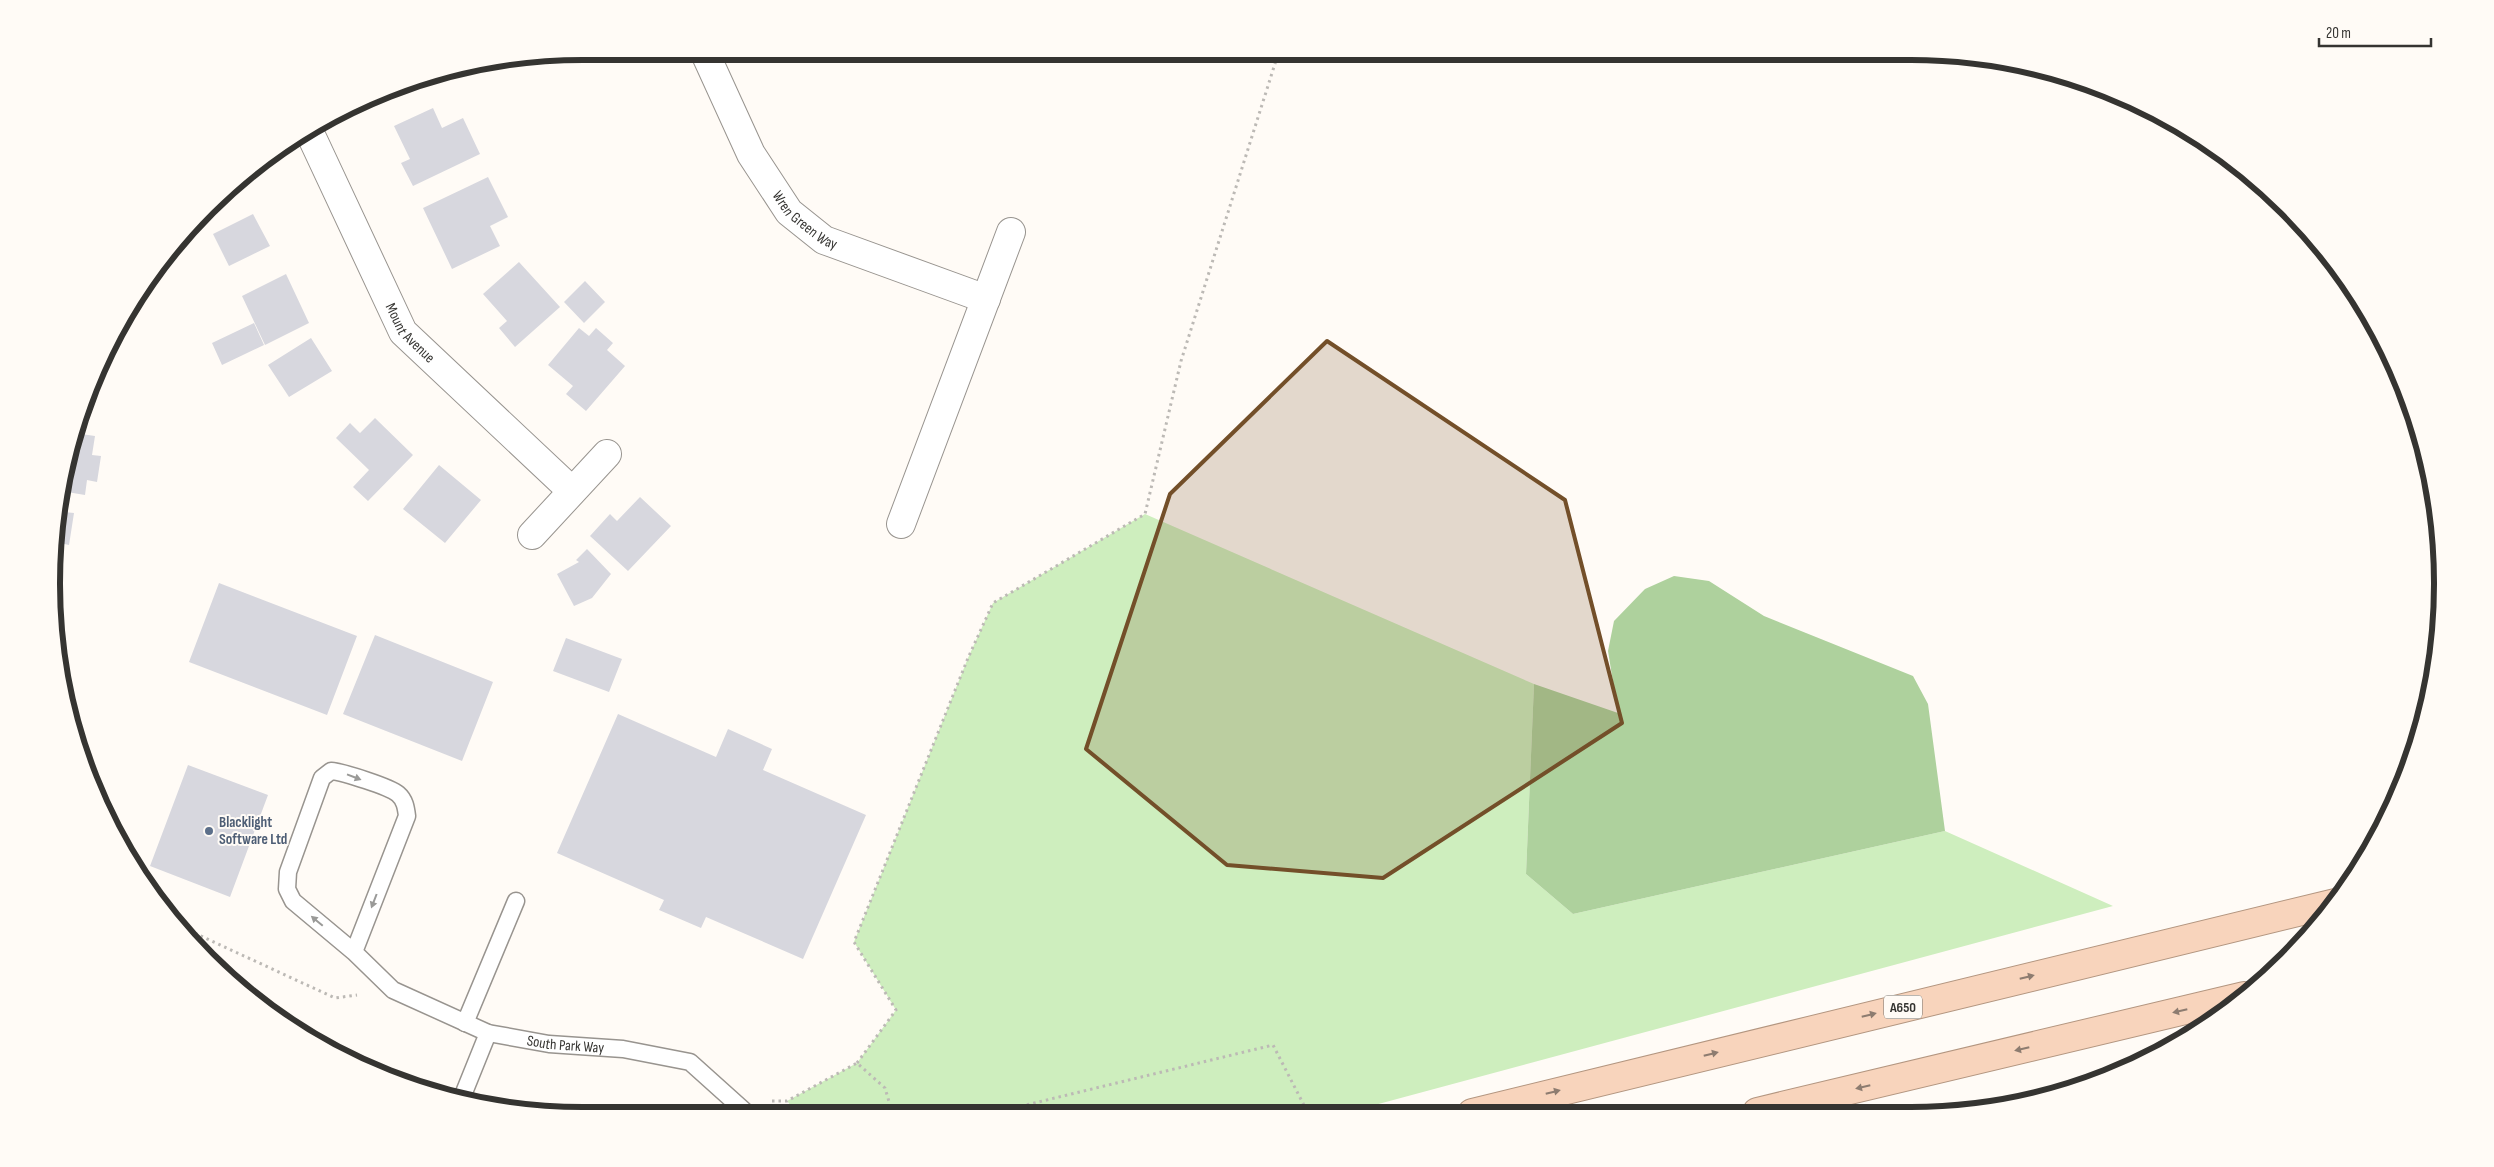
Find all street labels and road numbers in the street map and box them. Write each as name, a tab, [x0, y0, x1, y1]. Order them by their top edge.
street label: Wren Green Way	[768, 187, 840, 254]
street label: Mount Avenue	[381, 300, 439, 367]
road number: A650	[1884, 996, 1922, 1019]
street label: South Park Way	[525, 1031, 605, 1057]

